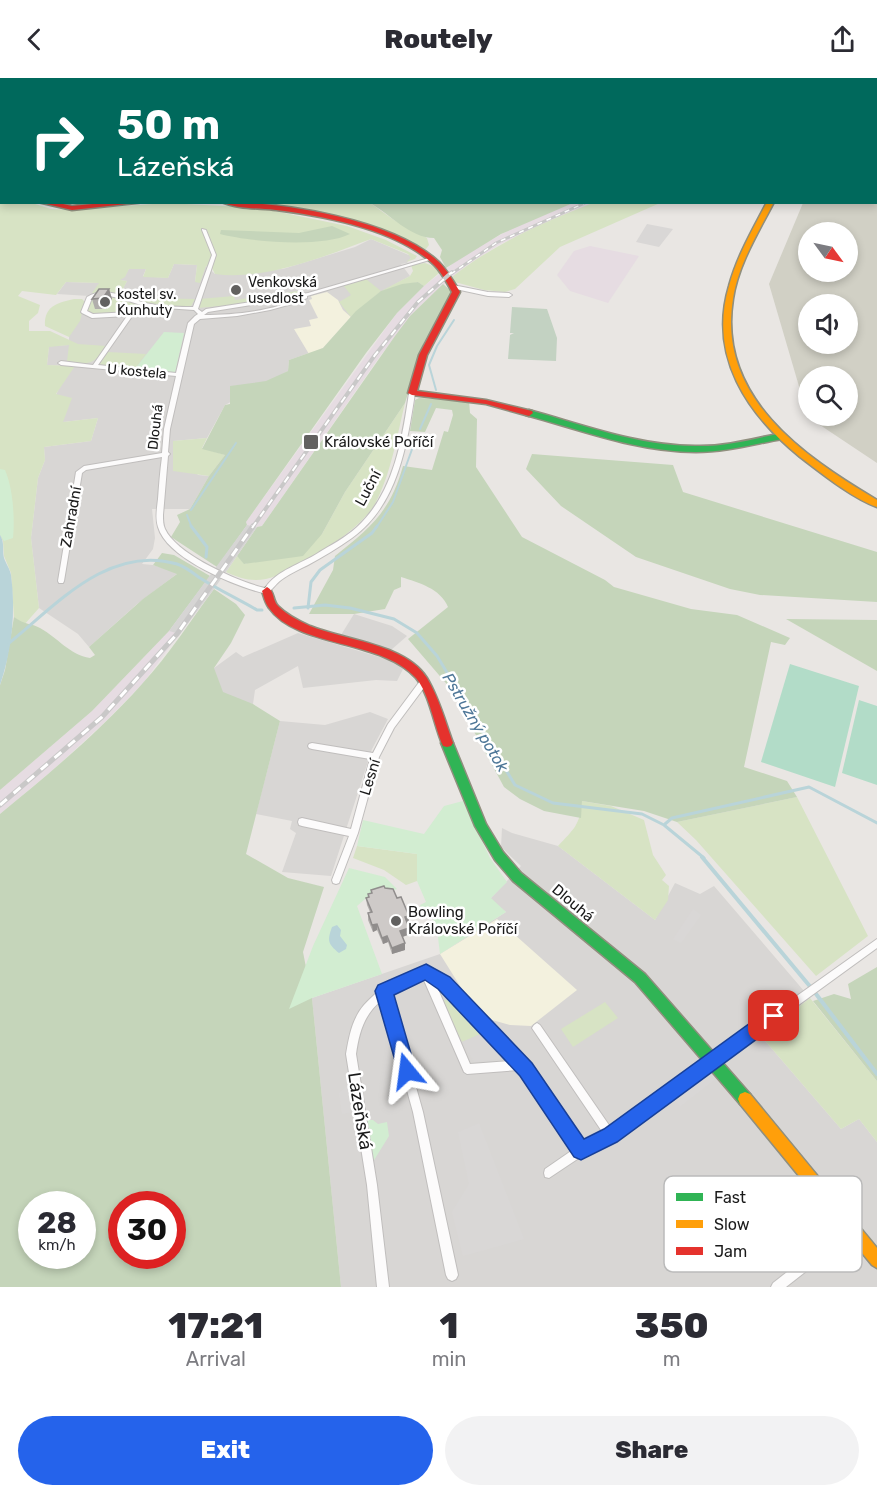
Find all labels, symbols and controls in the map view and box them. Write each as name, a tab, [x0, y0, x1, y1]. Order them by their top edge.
icon: back	[18, 23, 51, 56]
text: Routely	[384, 23, 493, 55]
icon: share	[826, 23, 859, 56]
text: 50 m	[117, 100, 220, 150]
icon: right	[18, 102, 96, 180]
text: Lázeňská	[117, 151, 235, 183]
north arrow	[798, 222, 858, 282]
map controls	[798, 222, 858, 426]
place label: Venkovská usedlost	[248, 274, 317, 307]
marker: Venkovská usedlost	[229, 283, 243, 297]
place label: kostel sv. Kunhuty	[117, 286, 177, 319]
button: sound	[798, 294, 858, 354]
marker: kostel sv. Kunhuty	[98, 295, 112, 309]
street label: U kostela	[106, 360, 167, 383]
button: search	[798, 366, 858, 426]
street label: Dlouhá	[144, 403, 167, 451]
marker: Královské Poříčí	[302, 433, 320, 451]
place label: Královské Poříčí	[324, 433, 435, 451]
street label: Luční	[351, 466, 386, 509]
street label: Zahradní	[57, 484, 85, 549]
water label: Pstružný potok	[439, 669, 513, 776]
street label: Lesní	[356, 755, 384, 797]
street label: Dlouhá	[548, 880, 598, 926]
place label: Bowling Královské Poříčí	[408, 903, 519, 938]
marker: Bowling Královské Poříčí	[389, 914, 403, 928]
pin	[748, 990, 799, 1041]
icon: arrive	[757, 999, 790, 1032]
position arrow	[375, 1039, 439, 1103]
street label: Lázeňská	[343, 1071, 377, 1151]
legend	[664, 1176, 862, 1272]
text: Fast	[714, 1188, 746, 1207]
speed limit sign: 30	[108, 1191, 186, 1269]
text: 28	[37, 1205, 77, 1241]
text: Slow	[714, 1215, 750, 1234]
text: km/h	[38, 1236, 76, 1254]
text: Jam	[714, 1242, 747, 1261]
text: 17:21	[168, 1304, 263, 1347]
text: 1	[440, 1304, 459, 1347]
text: 350	[635, 1304, 709, 1347]
text: Arrival	[186, 1347, 246, 1371]
text: min	[432, 1347, 466, 1371]
text: m	[663, 1347, 681, 1371]
button: Exit	[18, 1416, 433, 1485]
button: Share	[445, 1416, 859, 1485]

